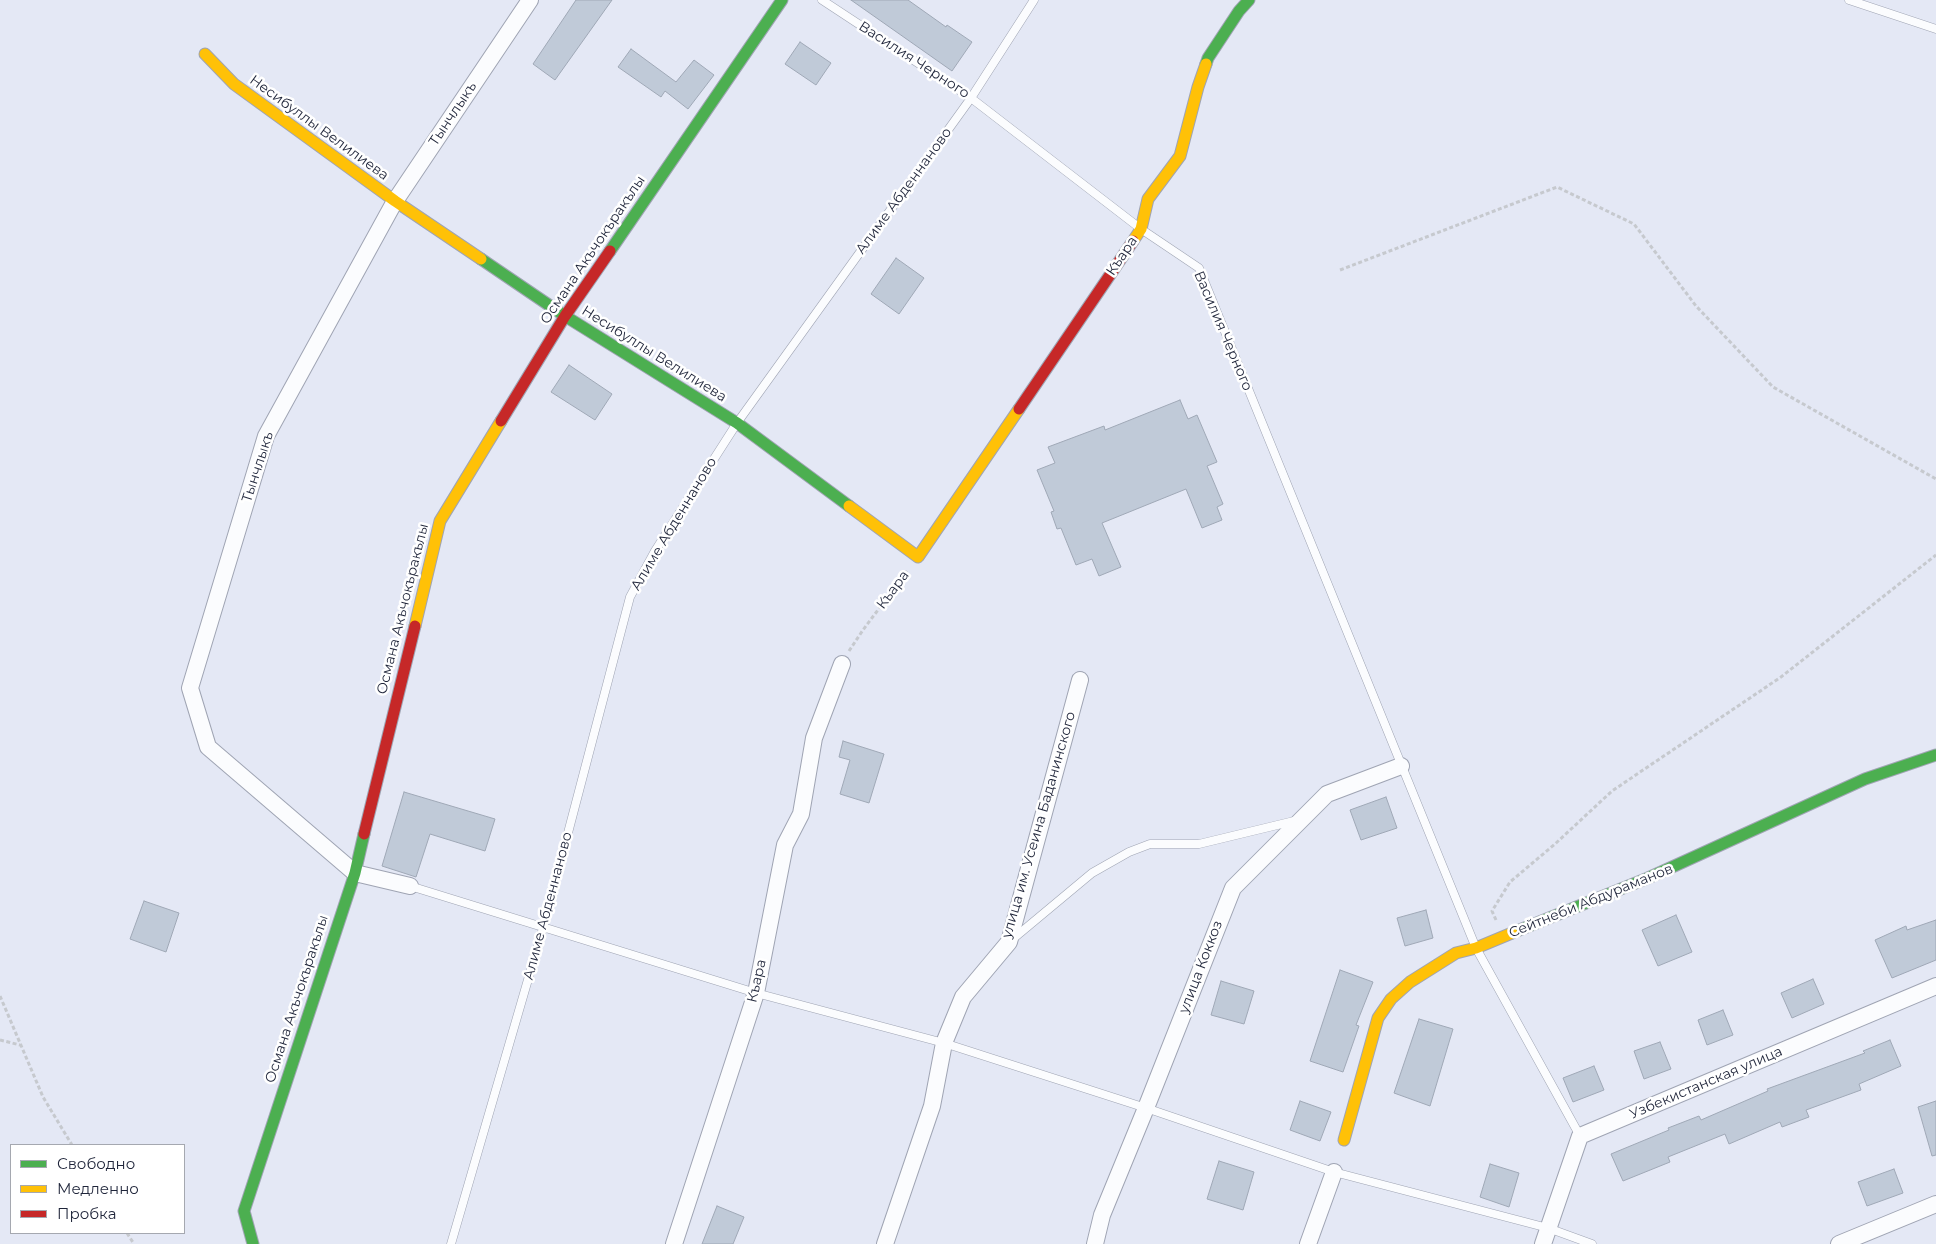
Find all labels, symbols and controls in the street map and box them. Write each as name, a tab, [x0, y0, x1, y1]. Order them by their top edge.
street label: Василия Черного	[855, 18, 973, 102]
street label: Несибуллы Велилиева	[246, 72, 392, 184]
street label: Тынчлыкъ	[426, 79, 480, 149]
street label: Алиме Абденнаново	[852, 124, 956, 258]
street label: Османа Акъчокъракълы	[537, 173, 649, 327]
street label: Къара	[1103, 233, 1141, 279]
street label: Василия Черного	[1190, 269, 1256, 393]
street label: Несибуллы Велилиева	[578, 302, 730, 406]
street label: Тынчлыкъ	[239, 430, 277, 504]
street label: Алиме Абденнаново	[628, 454, 720, 594]
street label: Османа Акъчокъракълы	[374, 522, 432, 696]
street label: Къара	[873, 567, 913, 613]
street label: улица им. Усеина Баданинского	[999, 710, 1079, 940]
street label: Алиме Абденнаново	[520, 830, 576, 982]
street label: Сейтнеби Абдураманов	[1507, 860, 1675, 942]
street label: Османа Акъчокъракълы	[262, 913, 332, 1085]
street label: улица Коккоз	[1176, 918, 1226, 1016]
street label: Къара	[744, 958, 770, 1004]
street label: Узбекистанская улица	[1627, 1043, 1785, 1123]
legend	[10, 1144, 185, 1234]
text: Свободно	[57, 1154, 135, 1173]
text: Медленно	[57, 1179, 139, 1198]
text: Пробка	[57, 1204, 116, 1223]

